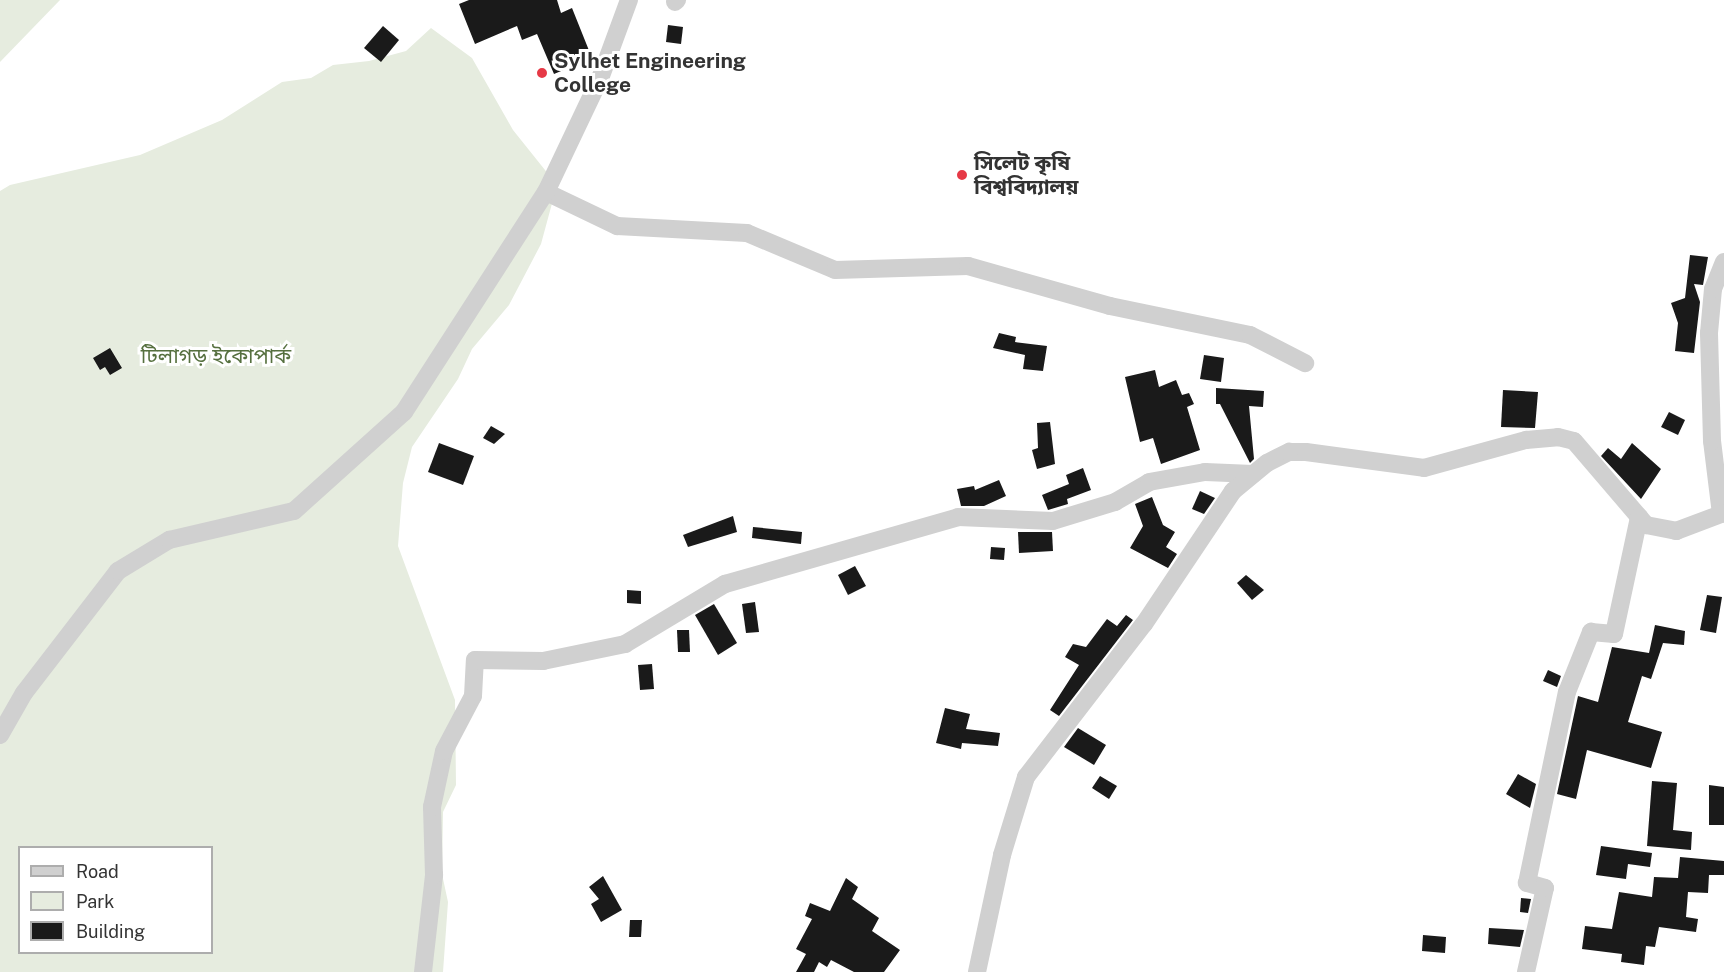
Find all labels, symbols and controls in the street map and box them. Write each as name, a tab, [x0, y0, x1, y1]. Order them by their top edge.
place label: Sylhet Engineering College	[554, 48, 746, 98]
marker: Sylhet Engineering College	[535, 66, 549, 80]
place label: সিলেট কৃষি বিশ্ববিদ্যালয়	[974, 150, 1078, 200]
marker: সিলেট কৃষি বিশ্ববিদ্যালয়	[955, 168, 969, 182]
park label: টিলাগড় ইকোপার্ক	[141, 343, 291, 369]
legend	[18, 846, 213, 954]
text: Road	[76, 861, 119, 882]
text: Park	[76, 891, 114, 912]
text: Building	[76, 921, 145, 942]

